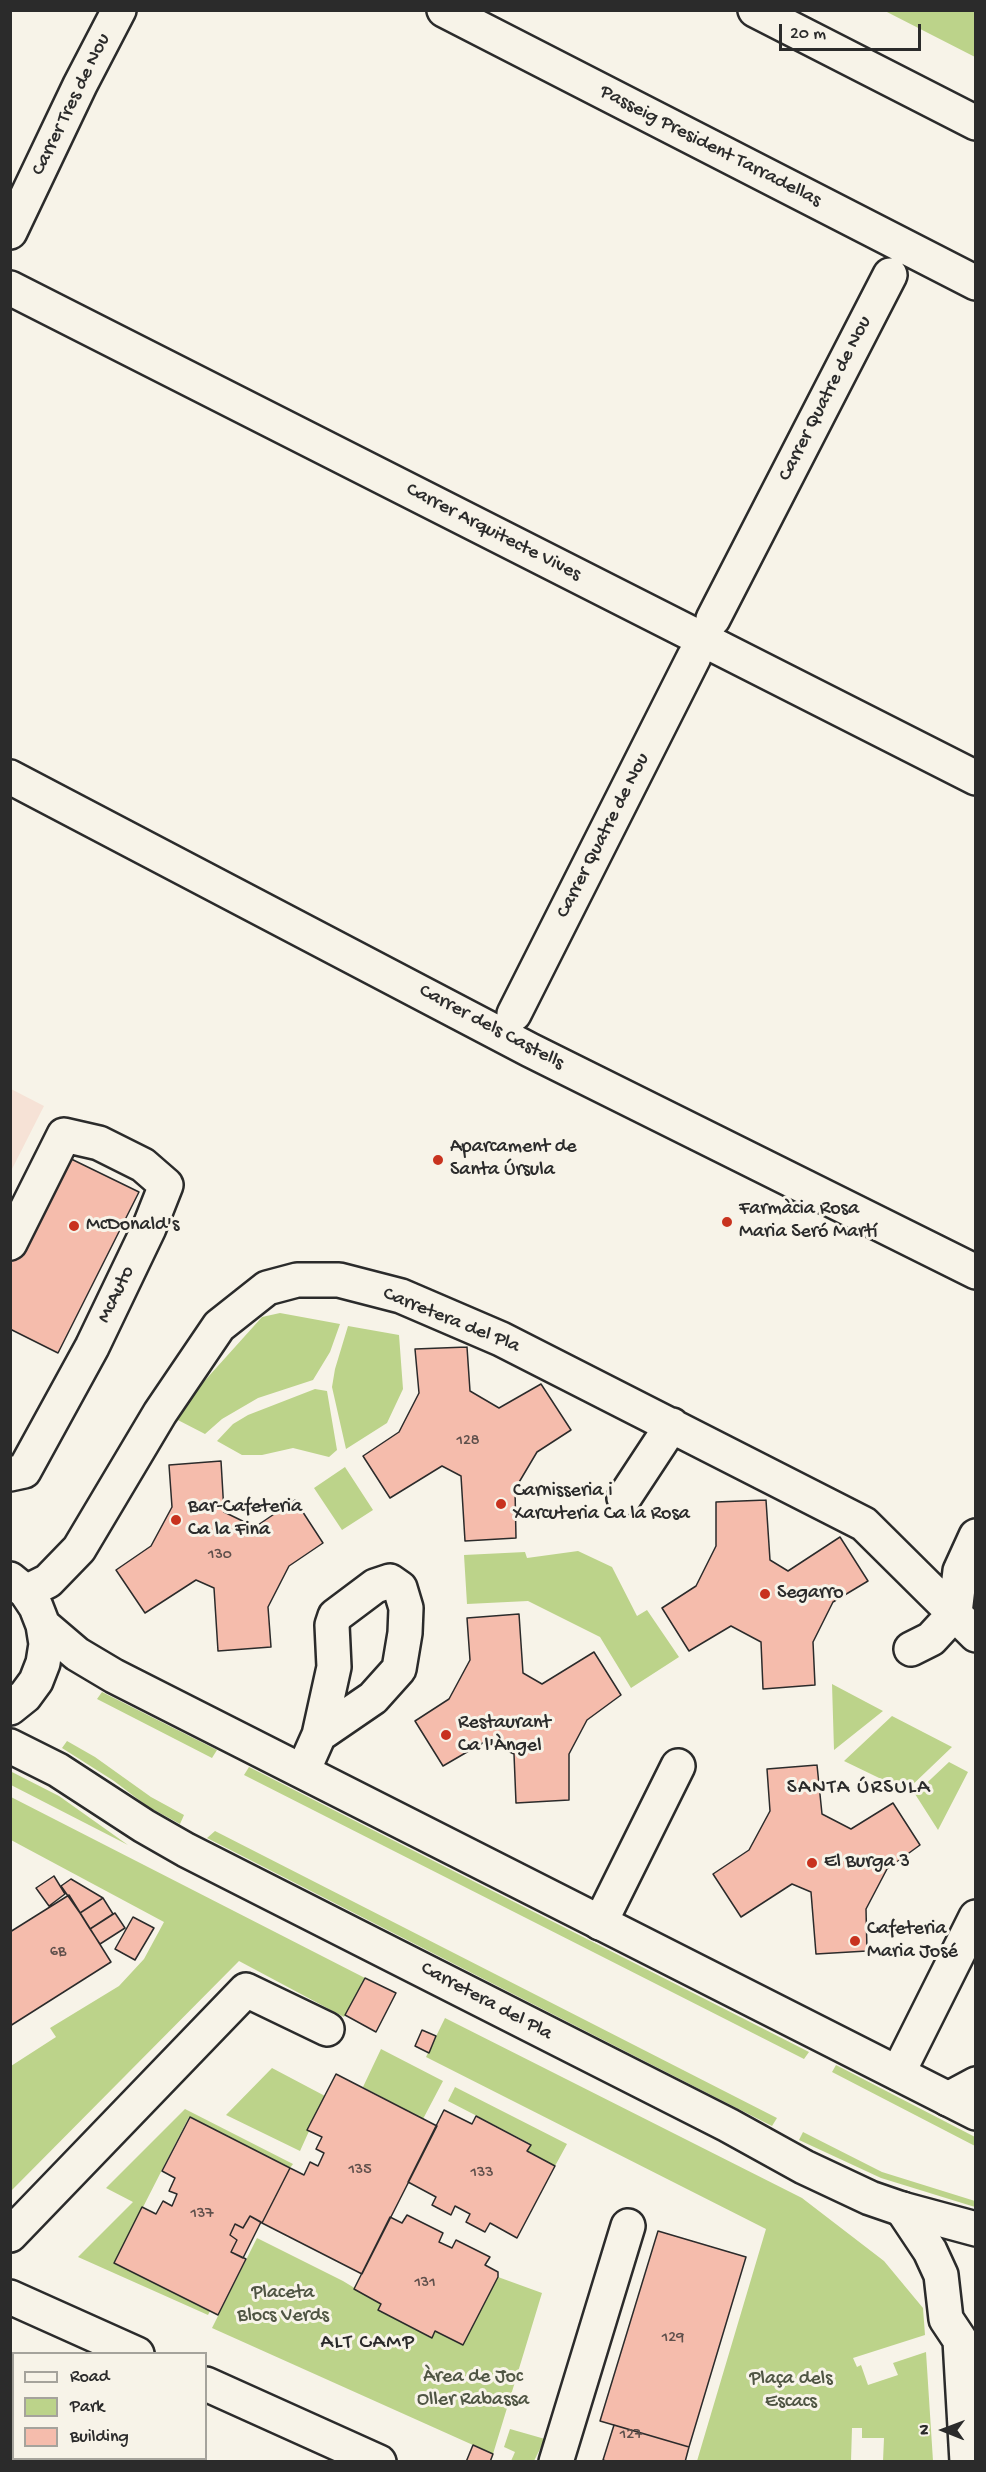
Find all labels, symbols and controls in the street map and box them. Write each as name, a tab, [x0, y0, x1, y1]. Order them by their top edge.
scale bar	[782, 12, 924, 50]
text: 20 m	[790, 24, 826, 45]
street label: Carrer Tres de Nou	[27, 30, 117, 180]
street label: Passeig President Tarradellas	[595, 81, 825, 213]
street label: Carrer Quatre de Nou	[774, 312, 878, 486]
street label: Carrer Arquitecte Vives	[401, 478, 585, 588]
street label: Carrer Quatre de Nou	[552, 749, 656, 923]
street label: Carrer dels Castells	[414, 980, 568, 1076]
place label: Aparcament de Santa Úrsula	[450, 1136, 577, 1183]
marker: Aparcament de Santa Úrsula	[431, 1153, 445, 1167]
place label: Farmàcia Rosa Maria Seró Martí	[739, 1198, 878, 1245]
place label: McDonald's	[86, 1214, 179, 1238]
marker: Farmàcia Rosa Maria Seró Martí	[720, 1215, 734, 1229]
marker: McDonald's	[67, 1219, 81, 1233]
street label: McAuto	[93, 1263, 141, 1327]
street label: Carretera del Pla	[379, 1283, 523, 1359]
house number: 128	[456, 1432, 480, 1452]
place label: Carnisseria i Xarcuteria Ca la Rosa	[513, 1480, 690, 1527]
place label: Bar-Cafeteria Ca la Fina	[188, 1496, 302, 1543]
marker: Carnisseria i Xarcuteria Ca la Rosa	[494, 1497, 508, 1511]
marker: Bar-Cafeteria Ca la Fina	[169, 1513, 183, 1527]
house number: 130	[208, 1546, 232, 1566]
place label: Segarro	[777, 1582, 844, 1606]
marker: Segarro	[758, 1587, 772, 1601]
place label: Restaurant Ca l'Àngel	[458, 1712, 551, 1759]
marker: Restaurant Ca l'Àngel	[439, 1728, 453, 1742]
district label: SANTA ÚRSULA	[787, 1776, 931, 1802]
place label: El Burga 3	[824, 1851, 910, 1875]
marker: El Burga 3	[805, 1856, 819, 1870]
place label: Cafeteria Maria José	[867, 1918, 958, 1965]
marker: Cafeteria Maria José	[848, 1934, 862, 1948]
house number: 6B	[50, 1943, 66, 1963]
street label: Carretera del Pla	[416, 1957, 556, 2047]
house number: 135	[348, 2161, 372, 2181]
house number: 133	[470, 2164, 494, 2184]
house number: 137	[190, 2205, 214, 2225]
house number: 131	[414, 2274, 436, 2294]
park label: Placeta Blocs Verds	[237, 2282, 329, 2329]
house number: 129	[662, 2329, 684, 2349]
district label: ALT CAMP	[320, 2331, 416, 2357]
legend	[12, 2352, 207, 2460]
park label: Àrea de Joc Oller Rabassa	[417, 2366, 529, 2413]
text: Road	[70, 2367, 109, 2388]
park label: Plaça dels Escacs	[750, 2368, 832, 2415]
text: Park	[70, 2397, 104, 2418]
north arrow	[914, 2400, 974, 2460]
text: N	[916, 2424, 935, 2435]
house number: 127	[620, 2426, 642, 2446]
text: Building	[70, 2427, 129, 2448]

